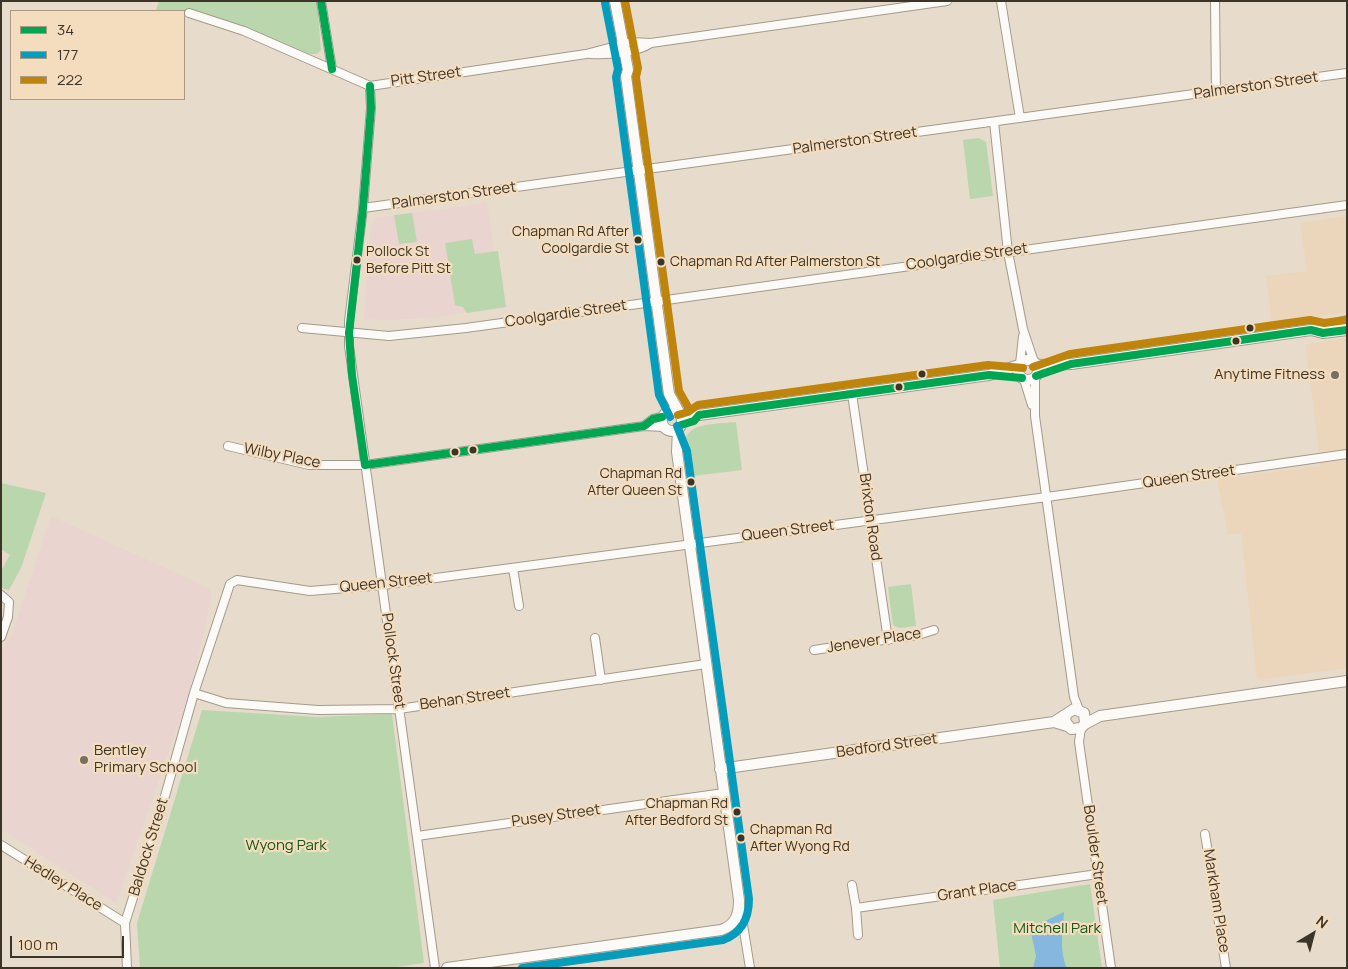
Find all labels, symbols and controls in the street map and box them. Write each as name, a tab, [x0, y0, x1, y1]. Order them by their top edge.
legend	[10, 10, 185, 100]
text: 34	[57, 19, 74, 40]
text: 177	[57, 44, 78, 65]
street label: Pitt Street	[390, 63, 462, 91]
street label: Palmerston Street	[1193, 68, 1319, 104]
text: 222	[57, 69, 83, 90]
street label: Palmerston Street	[792, 123, 918, 159]
street label: Palmerston Street	[391, 178, 517, 214]
place label: Chapman Rd After Coolgardie St	[512, 224, 629, 256]
marker: Chapman Rd After Coolgardie St	[633, 235, 643, 245]
street label: Coolgardie Street	[905, 240, 1029, 274]
place label: Pollock St Before Pitt St	[366, 244, 451, 276]
place label: Chapman Rd After Palmerston St	[670, 254, 880, 270]
marker: Pollock St Before Pitt St	[352, 255, 362, 265]
marker: Chapman Rd After Palmerston St	[656, 257, 666, 267]
street label: Coolgardie Street	[504, 297, 628, 331]
unlabelled marker	[1245, 323, 1255, 333]
unlabelled marker	[1231, 336, 1241, 346]
place label: Anytime Fitness	[1214, 366, 1325, 384]
unlabelled marker	[917, 369, 927, 379]
marker: Anytime Fitness	[1329, 369, 1341, 381]
unlabelled marker	[894, 382, 904, 392]
street label: Wilby Place	[242, 440, 322, 472]
unlabelled marker	[468, 445, 478, 455]
unlabelled marker	[450, 447, 460, 457]
street label: Queen Street	[1142, 462, 1236, 492]
place label: Chapman Rd After Queen St	[587, 466, 682, 498]
street label: Brixton Road	[855, 472, 885, 562]
marker: Chapman Rd After Queen St	[686, 477, 696, 487]
street label: Queen Street	[741, 516, 835, 546]
street label: Queen Street	[339, 569, 433, 597]
street label: Pollock Street	[377, 612, 409, 710]
street label: Jenever Place	[826, 625, 922, 657]
street label: Behan Street	[419, 684, 511, 714]
street label: Bedford Street	[835, 730, 939, 762]
place label: Bentley Primary School	[94, 742, 197, 777]
marker: Bentley Primary School	[78, 754, 90, 766]
street label: Baldock Street	[126, 796, 172, 898]
place label: Chapman Rd After Bedford St	[625, 796, 728, 829]
street label: Pusey Street	[510, 801, 602, 831]
street label: Boulder Street	[1079, 804, 1111, 906]
marker: Chapman Rd After Bedford St	[732, 807, 742, 817]
place label: Chapman Rd After Wyong Rd	[750, 822, 850, 854]
marker: Chapman Rd After Wyong Rd	[736, 833, 746, 843]
park label: Wyong Park	[245, 837, 327, 855]
street label: Markham Place	[1199, 848, 1233, 954]
street label: Hedley Place	[21, 853, 105, 915]
street label: Grant Place	[936, 877, 1018, 905]
north arrow	[1288, 909, 1338, 959]
text: N	[1313, 911, 1332, 932]
park label: Mitchell Park	[1013, 920, 1101, 938]
scale bar	[12, 926, 126, 958]
text: 100 m	[18, 934, 58, 955]

